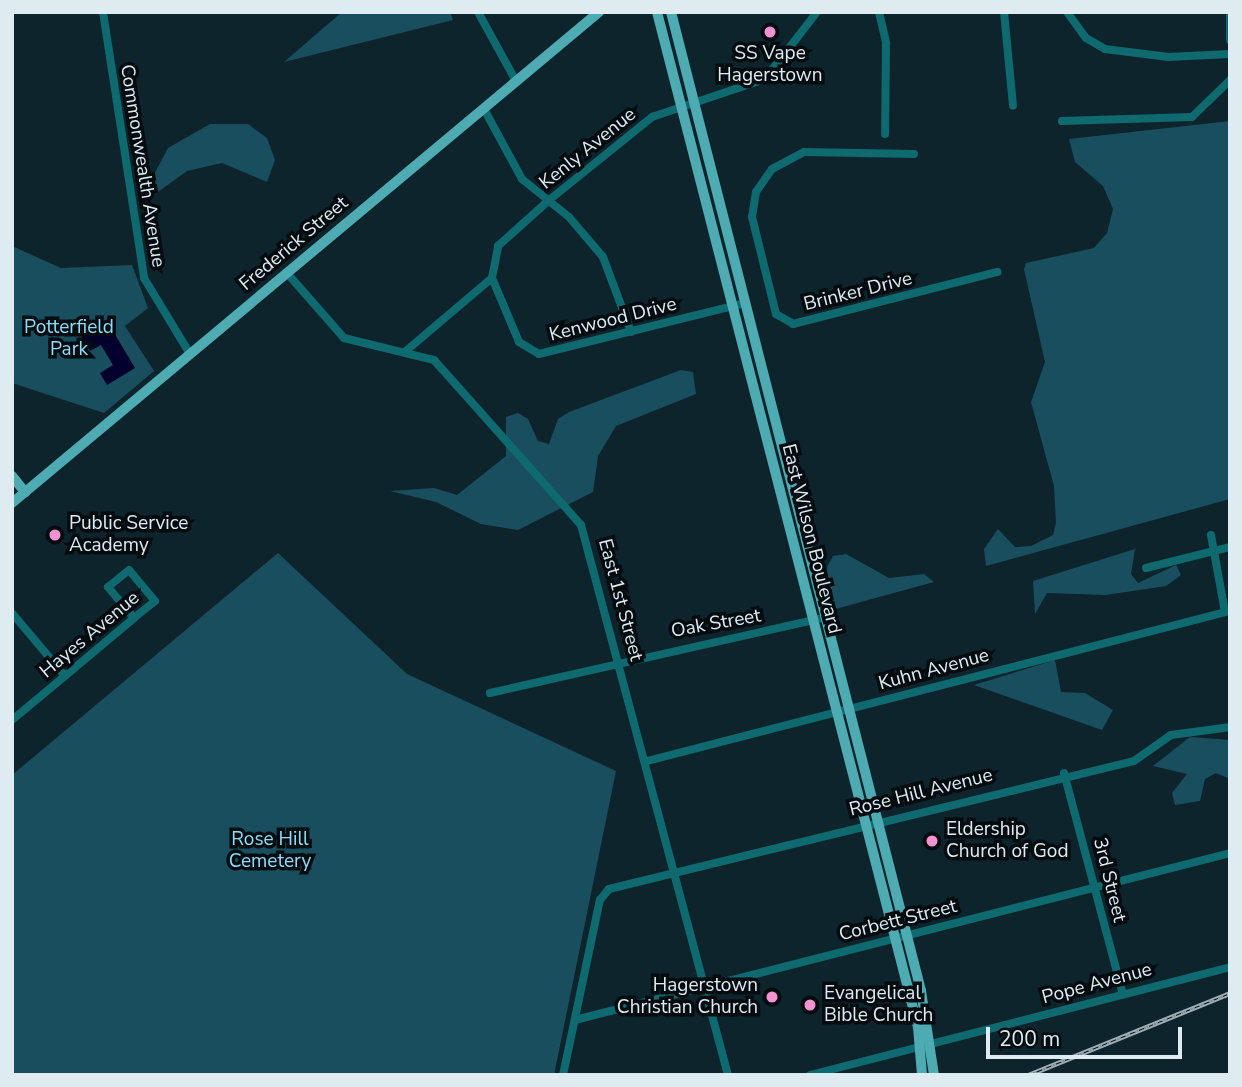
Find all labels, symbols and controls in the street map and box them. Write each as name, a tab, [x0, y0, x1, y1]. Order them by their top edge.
marker: SS Vape Hagerstown	[762, 24, 778, 40]
place label: SS Vape Hagerstown	[717, 43, 823, 87]
street label: Commonwealth Avenue	[115, 63, 169, 269]
street label: Kenly Avenue	[535, 103, 641, 195]
street label: Frederick Street	[235, 192, 353, 296]
street label: Brinker Drive	[801, 268, 915, 316]
street label: Kenwood Drive	[547, 293, 679, 347]
park label: Potterfield Park	[24, 317, 114, 361]
street label: East Wilson Boulevard	[776, 442, 846, 636]
place label: Public Service Academy	[69, 513, 188, 557]
marker: Public Service Academy	[47, 527, 63, 543]
street label: East 1st Street	[593, 536, 647, 664]
street label: Hayes Avenue	[36, 587, 144, 683]
street label: Oak Street	[669, 605, 763, 643]
street label: Kuhn Avenue	[876, 644, 992, 696]
street label: Rose Hill Avenue	[847, 764, 995, 822]
place label: Eldership Church of God	[946, 819, 1069, 863]
park label: Rose Hill Cemetery	[229, 829, 311, 873]
marker: Eldership Church of God	[924, 833, 940, 849]
street label: 3rd Street	[1088, 836, 1130, 924]
street label: Corbett Street	[837, 895, 959, 947]
street label: Pope Avenue	[1040, 958, 1154, 1010]
place label: Hagerstown Christian Church	[617, 975, 758, 1019]
place label: Evangelical Bible Church	[824, 983, 933, 1027]
marker: Hagerstown Christian Church	[764, 989, 780, 1005]
marker: Evangelical Bible Church	[802, 997, 818, 1013]
scale bar	[990, 1014, 1186, 1058]
text: 200 m	[999, 1025, 1060, 1053]

